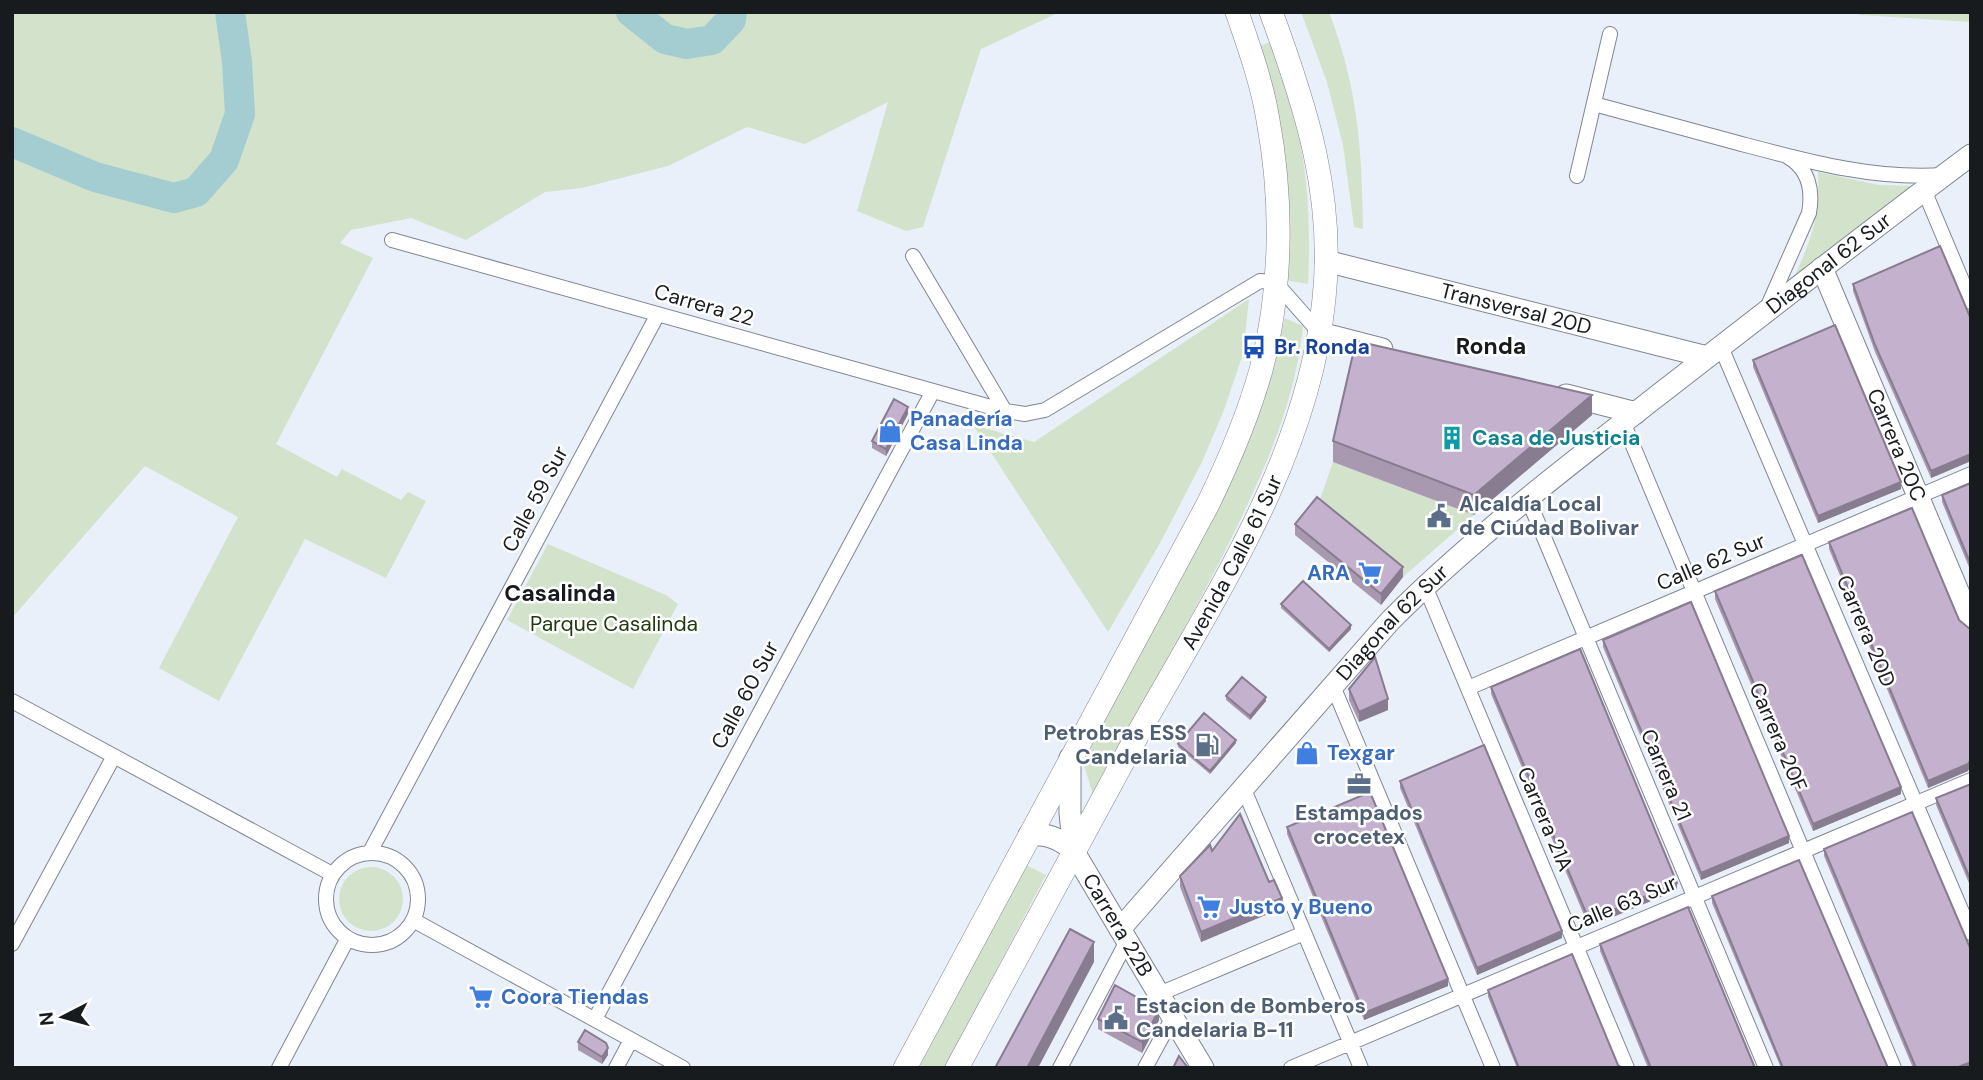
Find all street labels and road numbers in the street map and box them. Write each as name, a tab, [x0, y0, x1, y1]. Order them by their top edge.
street label: Diagonal 62 Sur	[1760, 206, 1897, 320]
street label: Transversal 20D	[1437, 276, 1595, 341]
street label: Carrera 22	[651, 277, 757, 333]
street label: Carrera 20C	[1860, 384, 1933, 506]
street label: Calle 59 Sur	[495, 441, 575, 557]
street label: Avenida Calle 61 Sur	[1175, 470, 1289, 655]
street label: Calle 62 Sur	[1652, 526, 1770, 597]
street label: Diagonal 62 Sur	[1330, 558, 1454, 687]
street label: Carrera 20D	[1830, 571, 1902, 691]
street label: Calle 60 Sur	[705, 636, 785, 754]
street label: Carrera 20F	[1742, 678, 1814, 796]
street label: Carrera 21	[1634, 725, 1698, 825]
street label: Carrera 21A	[1510, 762, 1580, 876]
street label: Carrera 22B	[1076, 868, 1159, 982]
street label: Calle 63 Sur	[1563, 868, 1681, 940]

